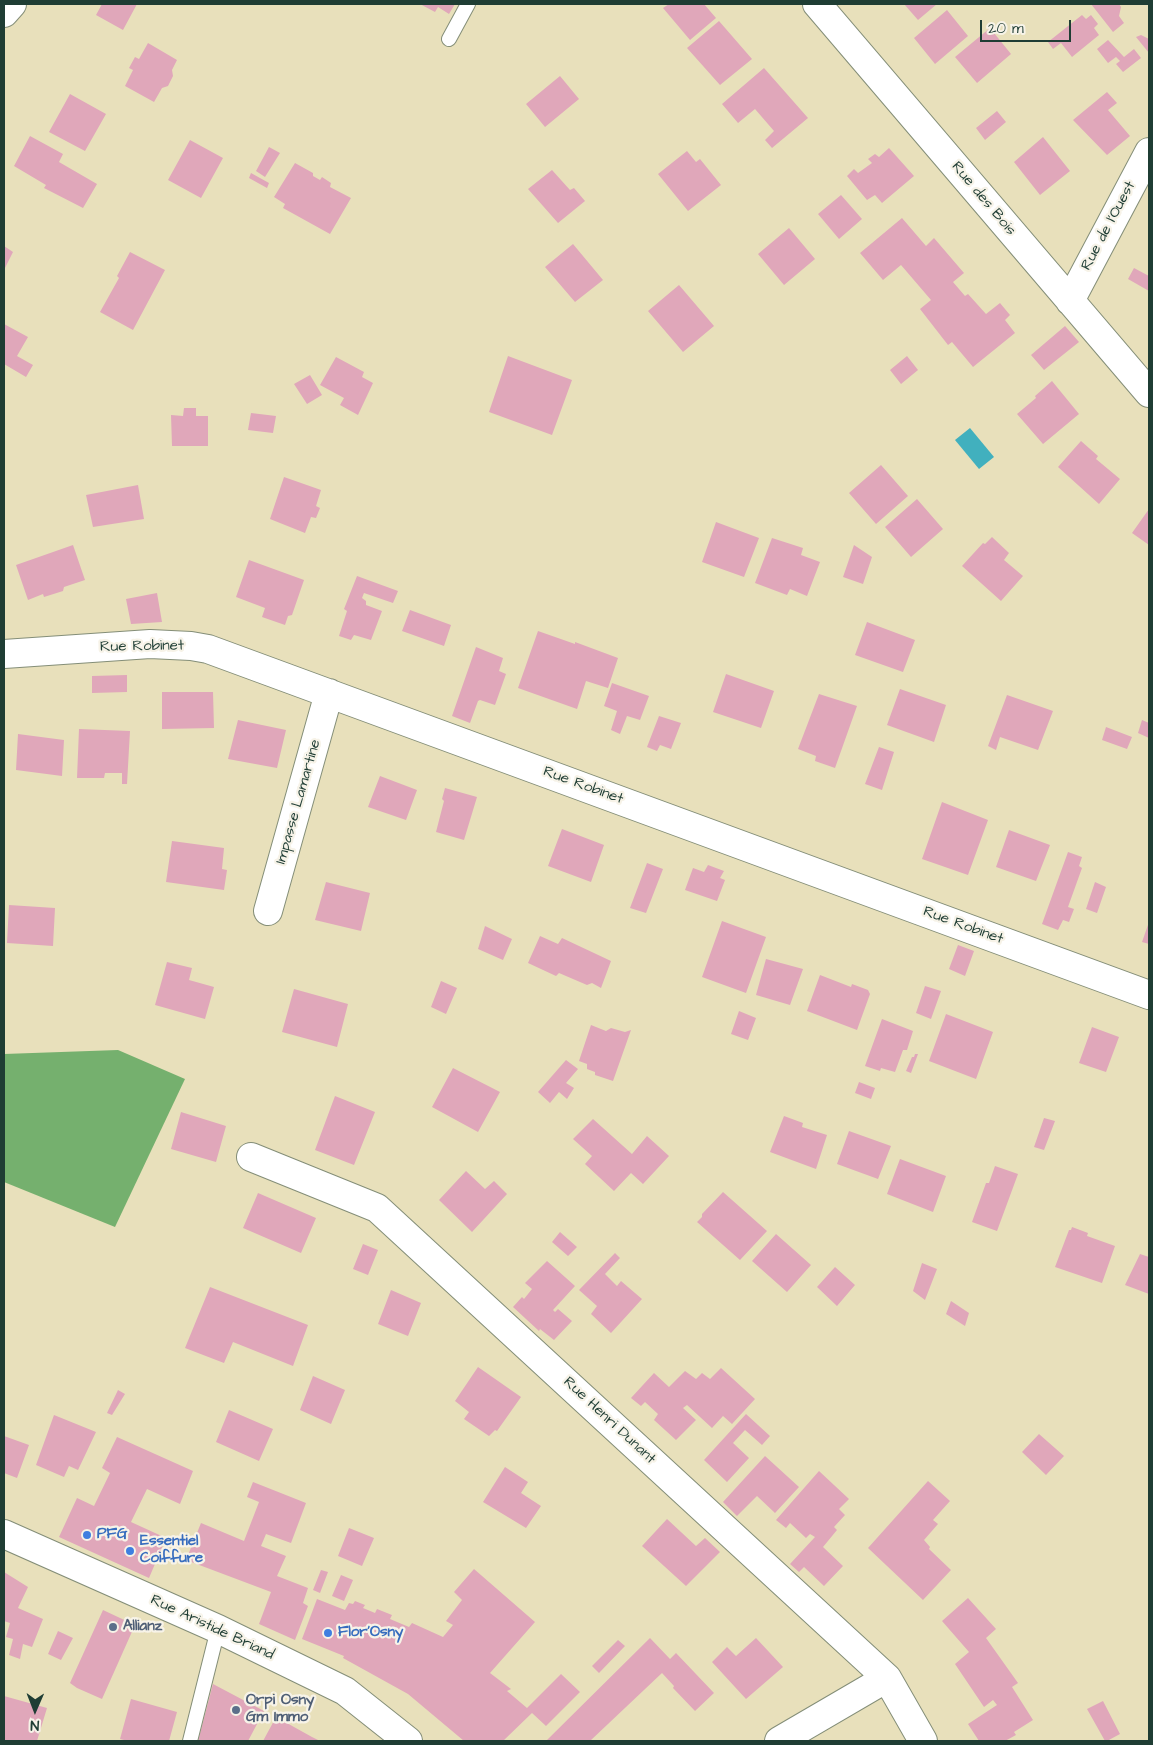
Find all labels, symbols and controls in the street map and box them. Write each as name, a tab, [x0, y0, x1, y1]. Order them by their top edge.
scale bar	[983, 10, 1074, 42]
text: 20 m	[988, 18, 1024, 39]
street label: Rue des Bois	[947, 158, 1019, 240]
street label: Rue de l'Ouest	[1078, 178, 1140, 274]
street label: Rue Robinet	[100, 637, 184, 657]
street label: Impasse Lamartine	[273, 738, 325, 866]
street label: Rue Robinet	[540, 763, 626, 809]
street label: Rue Robinet	[920, 903, 1006, 949]
street label: Rue Henri Dunant	[559, 1374, 659, 1468]
place label: PFG	[97, 1526, 127, 1544]
marker: PFG	[81, 1529, 93, 1541]
place label: Essentiel Coiffure	[140, 1533, 203, 1568]
marker: Essentiel Coiffure	[124, 1545, 136, 1557]
street label: Rue Aristide Briand	[147, 1591, 277, 1665]
place label: Allianz	[123, 1618, 162, 1636]
marker: Allianz	[107, 1621, 119, 1633]
place label: Flor'Osny	[338, 1624, 403, 1642]
marker: Flor'Osny	[322, 1627, 334, 1639]
north arrow	[10, 1685, 60, 1735]
place label: Orpi Osny Gm Immo	[246, 1692, 314, 1727]
marker: Orpi Osny Gm Immo	[230, 1704, 242, 1716]
text: N	[30, 1715, 39, 1735]

